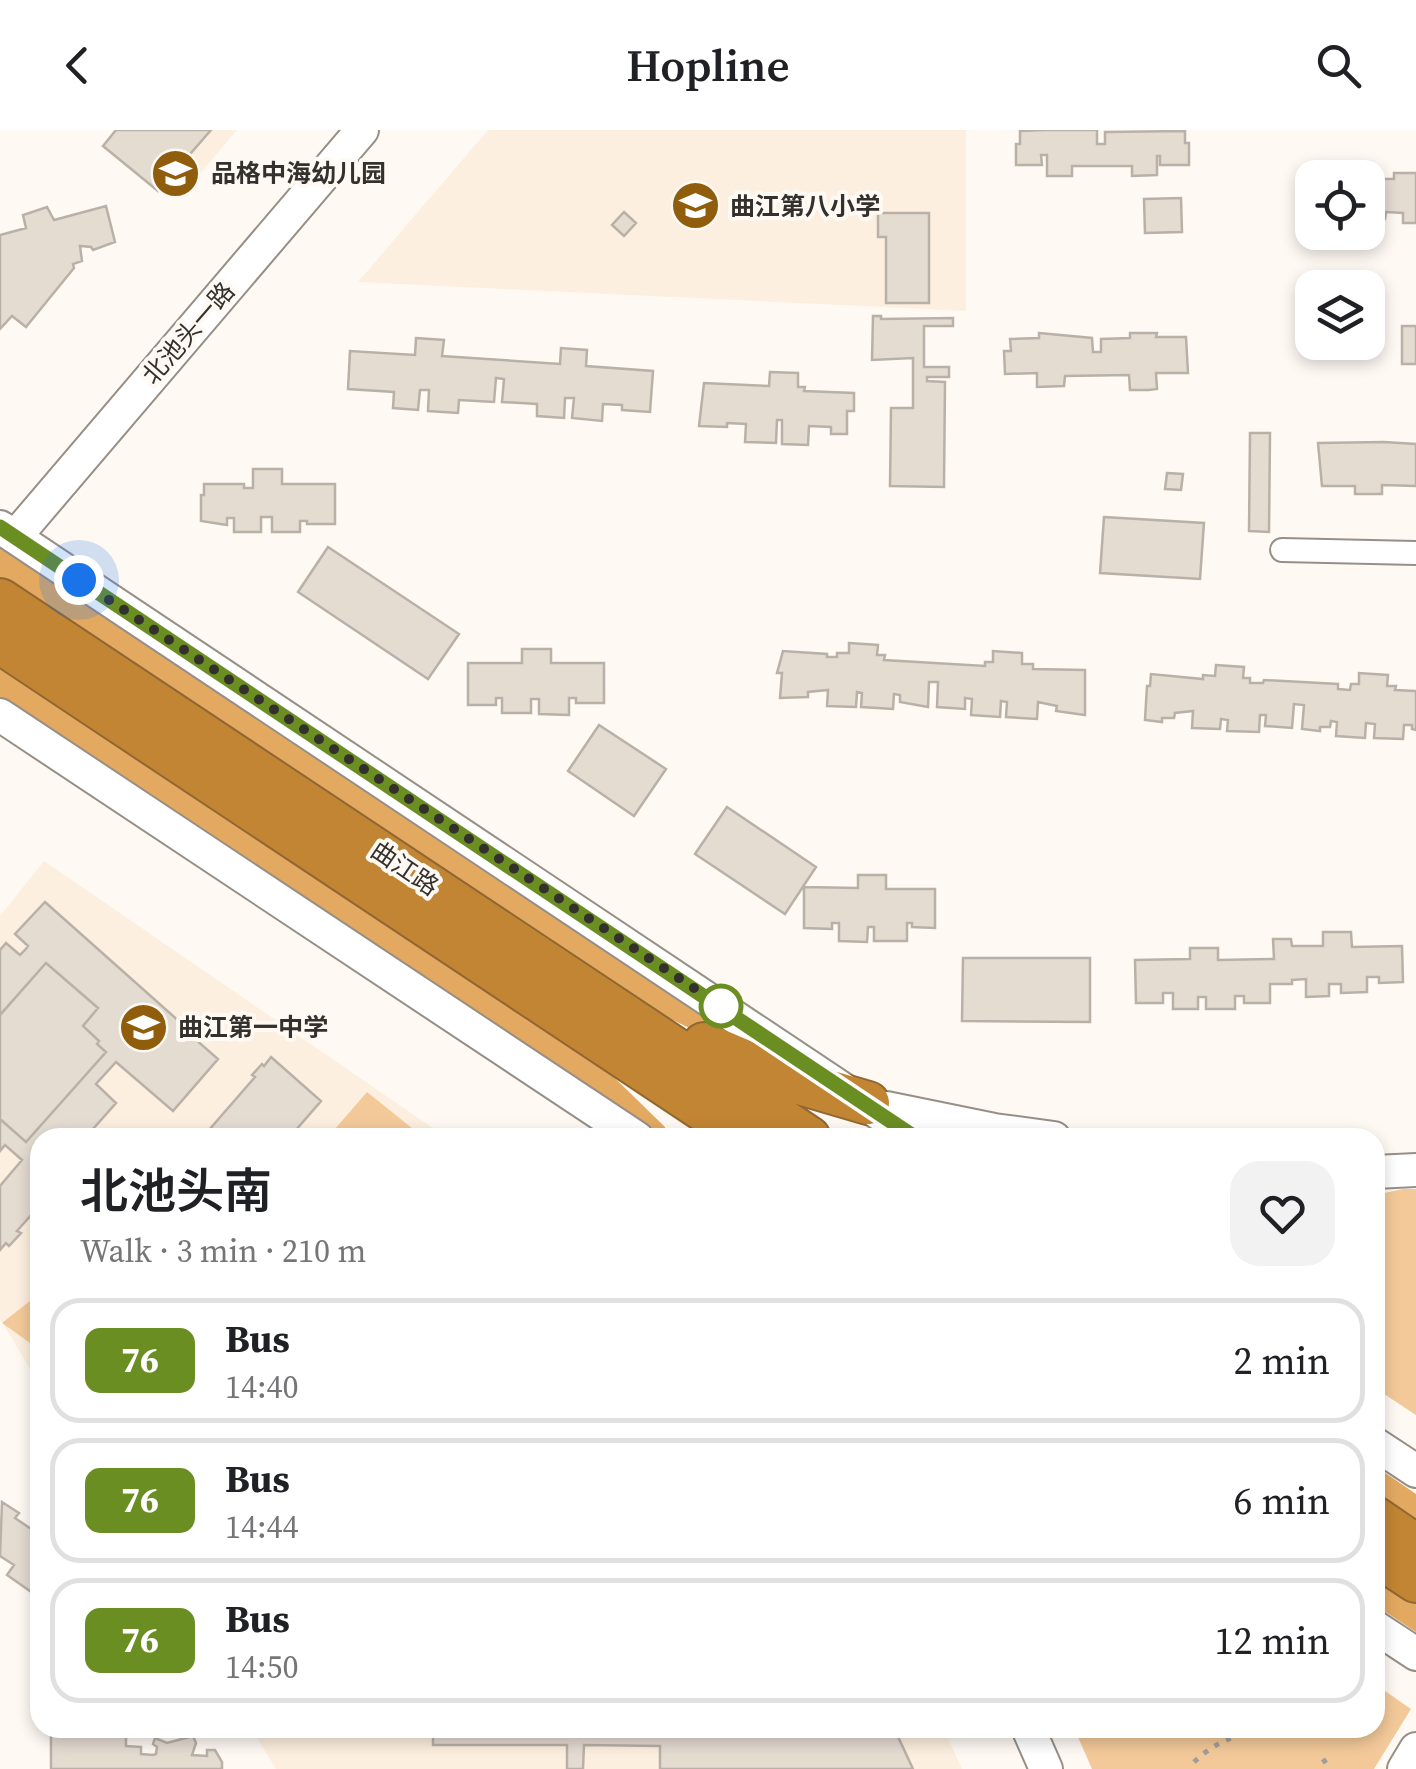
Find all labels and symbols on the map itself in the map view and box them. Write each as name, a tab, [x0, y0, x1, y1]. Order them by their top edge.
school or university icon: 品格中海幼儿园	[150, 147, 202, 199]
place label: 品格中海幼儿园	[211, 156, 386, 190]
school or university icon: 曲江第八小学	[669, 180, 721, 232]
place label: 曲江第八小学	[730, 189, 880, 223]
street label: 北池头一路	[134, 275, 242, 391]
your location	[54, 555, 104, 605]
street label: 曲江路	[364, 833, 446, 903]
unlabelled marker	[700, 985, 742, 1027]
school or university icon: 曲江第一中学	[117, 1001, 169, 1053]
place label: 曲江第一中学	[178, 1010, 328, 1044]

